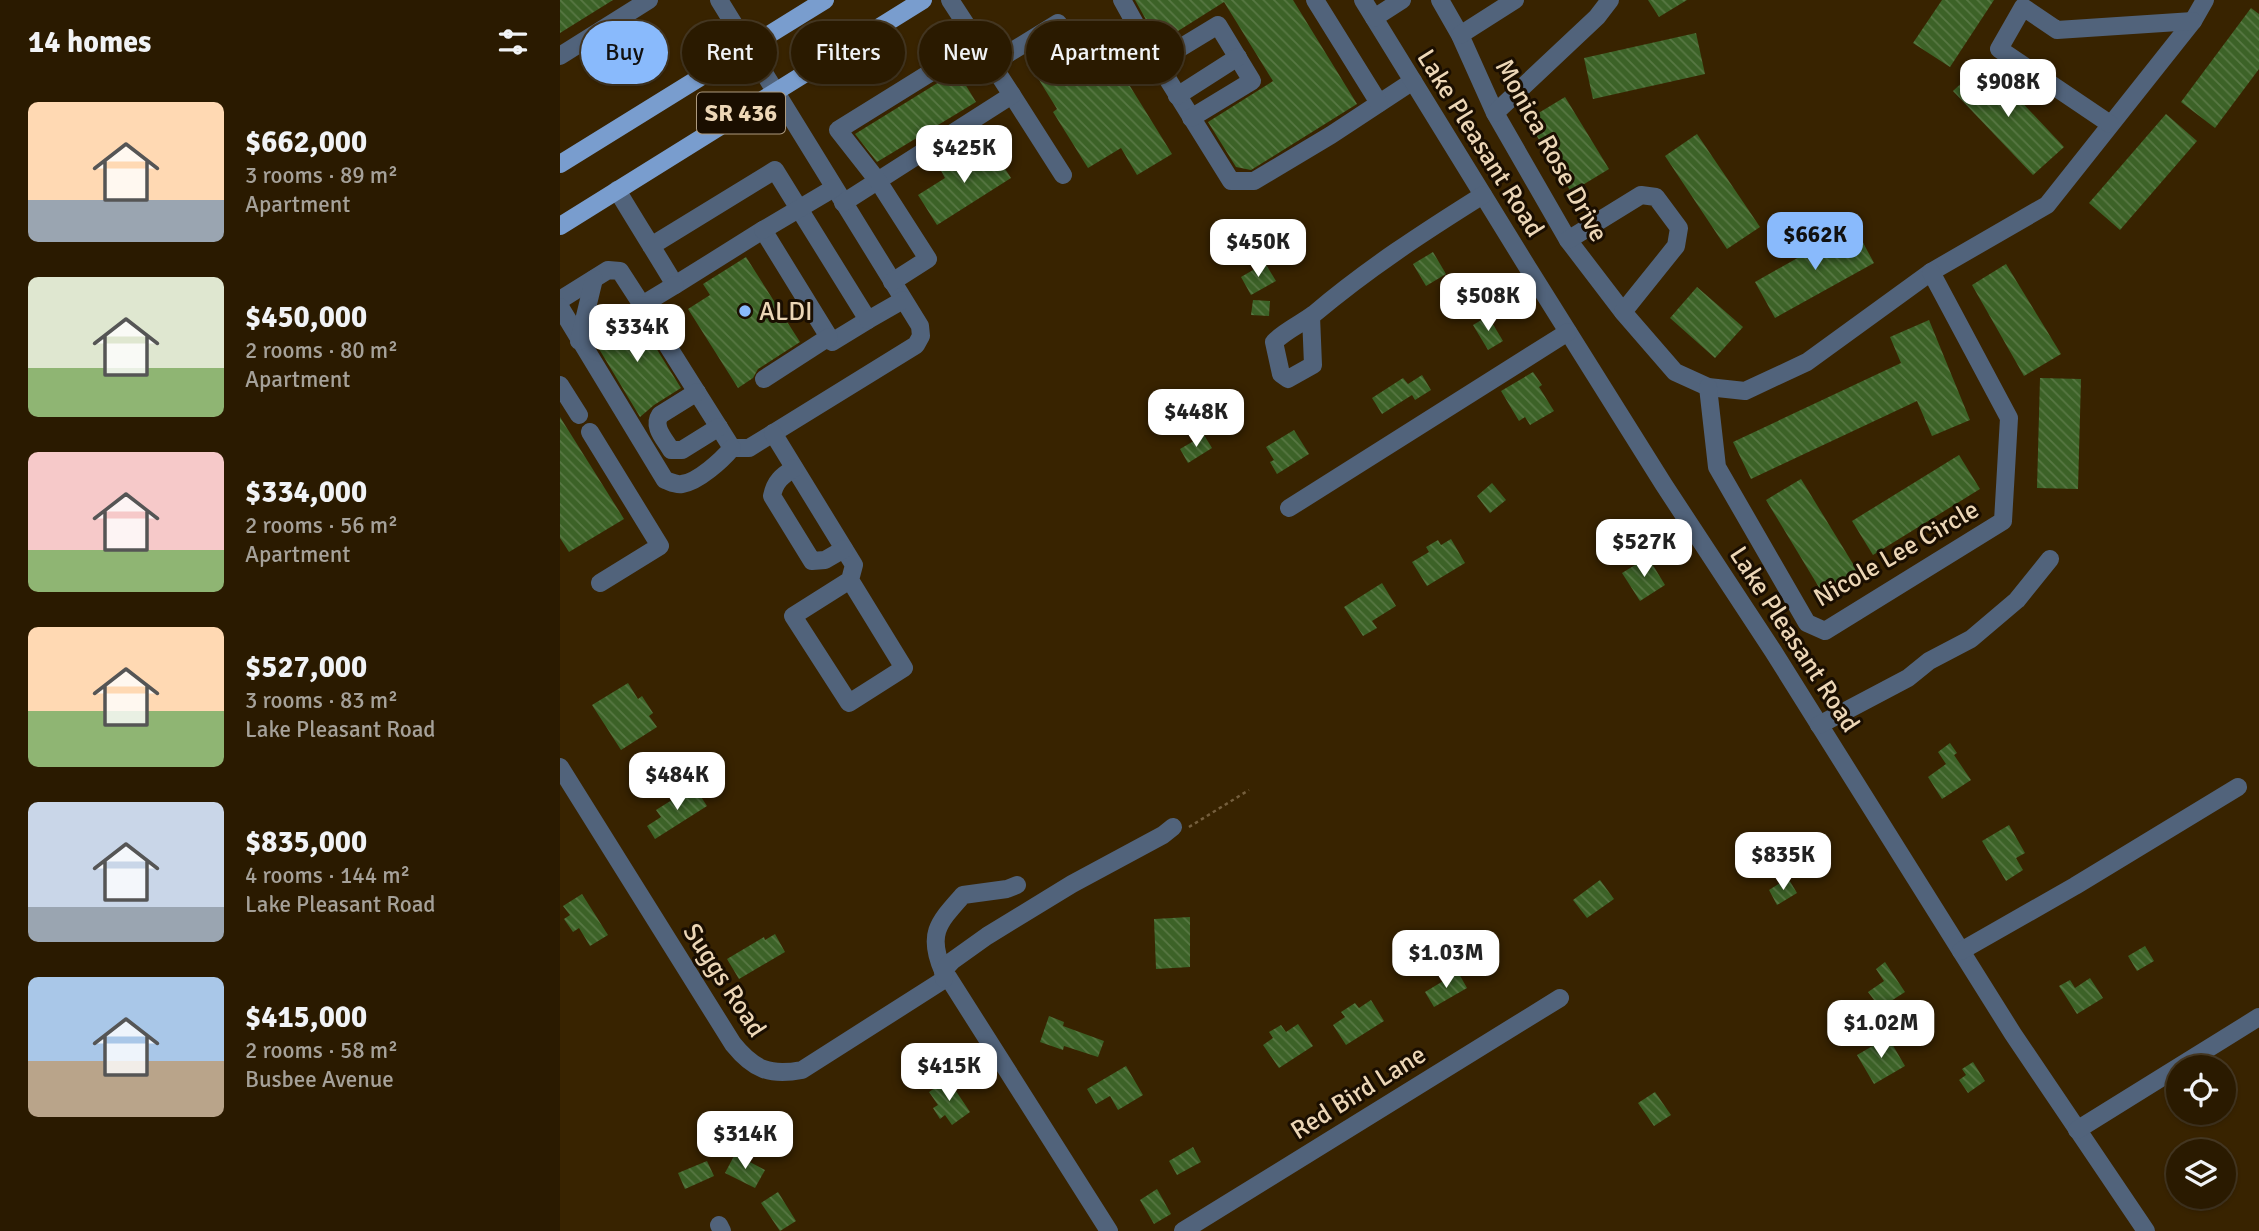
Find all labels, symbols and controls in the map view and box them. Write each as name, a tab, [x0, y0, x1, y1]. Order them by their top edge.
chip: Buy	[581, 21, 668, 84]
chip: Rent	[682, 21, 777, 84]
chip: Filters	[791, 21, 905, 84]
chip: New	[919, 21, 1012, 84]
chip: Apartment	[1026, 21, 1184, 84]
icon: filters	[494, 23, 532, 61]
text: 14 homes	[28, 24, 151, 61]
street label: Lake Pleasant Road	[1410, 44, 1551, 243]
street label: Monica Rose Drive	[1488, 54, 1615, 247]
pin: $908K	[1959, 60, 2057, 119]
text: $908K	[1976, 67, 2040, 96]
road number: SR 436	[697, 92, 785, 134]
text: $662,000	[245, 124, 367, 161]
pin: $425K	[915, 125, 1013, 185]
icon: home	[84, 130, 168, 214]
text: $425K	[932, 133, 996, 162]
text: 3 rooms · 89 m²	[245, 161, 398, 190]
text: Apartment	[245, 190, 350, 219]
pin: $662K	[1766, 212, 1864, 272]
pin: $450K	[1209, 219, 1307, 279]
text: $662K	[1783, 220, 1847, 249]
text: $450K	[1226, 227, 1290, 256]
pin: $508K	[1439, 274, 1537, 333]
text: $508K	[1456, 281, 1520, 310]
place label: ALDI	[759, 296, 813, 328]
text: $450,000	[245, 299, 367, 336]
marker: ALDI	[737, 303, 753, 319]
pin: $334K	[588, 304, 686, 364]
icon: home	[84, 305, 168, 389]
text: $334K	[605, 312, 669, 341]
text: 2 rooms · 80 m²	[245, 336, 398, 365]
text: Apartment	[245, 365, 350, 394]
pin: $448K	[1147, 390, 1245, 449]
text: $448K	[1164, 397, 1228, 426]
text: $334,000	[245, 474, 367, 511]
icon: home	[84, 480, 168, 564]
street label: Nicole Lee Circle	[1808, 494, 1985, 614]
text: 2 rooms · 56 m²	[245, 511, 398, 540]
pin: $527K	[1595, 520, 1693, 579]
text: $527K	[1612, 527, 1676, 556]
text: Apartment	[245, 540, 350, 569]
street label: Lake Pleasant Road	[1722, 541, 1866, 739]
text: $527,000	[245, 649, 367, 686]
icon: home	[84, 655, 168, 739]
text: 3 rooms · 83 m²	[245, 686, 398, 715]
text: Lake Pleasant Road	[245, 715, 435, 744]
pin: $484K	[628, 752, 726, 812]
text: $484K	[645, 760, 709, 789]
text: $835,000	[245, 824, 367, 861]
icon: home	[84, 830, 168, 914]
pin: $835K	[1734, 832, 1832, 892]
text: $835K	[1751, 840, 1815, 869]
text: 4 rooms · 144 m²	[245, 861, 410, 890]
text: Lake Pleasant Road	[245, 890, 435, 919]
street label: Suggs Road	[676, 918, 773, 1043]
pin: $1.03M	[1389, 930, 1503, 990]
text: $1.03M	[1408, 938, 1484, 967]
text: $415,000	[245, 999, 367, 1036]
pin: $1.02M	[1824, 1000, 1938, 1060]
icon: home	[84, 1005, 168, 1089]
text: $1.02M	[1843, 1008, 1919, 1037]
text: 2 rooms · 58 m²	[245, 1036, 398, 1065]
street label: Red Bird Lane	[1285, 1039, 1432, 1147]
pin: $415K	[900, 1044, 998, 1103]
text: $415K	[917, 1051, 981, 1080]
map controls	[2166, 1055, 2236, 1209]
button: locate	[2166, 1055, 2236, 1125]
text: Busbee Avenue	[245, 1065, 394, 1094]
pin: $314K	[696, 1112, 794, 1171]
text: $314K	[713, 1119, 777, 1148]
button: layers	[2166, 1139, 2236, 1209]

